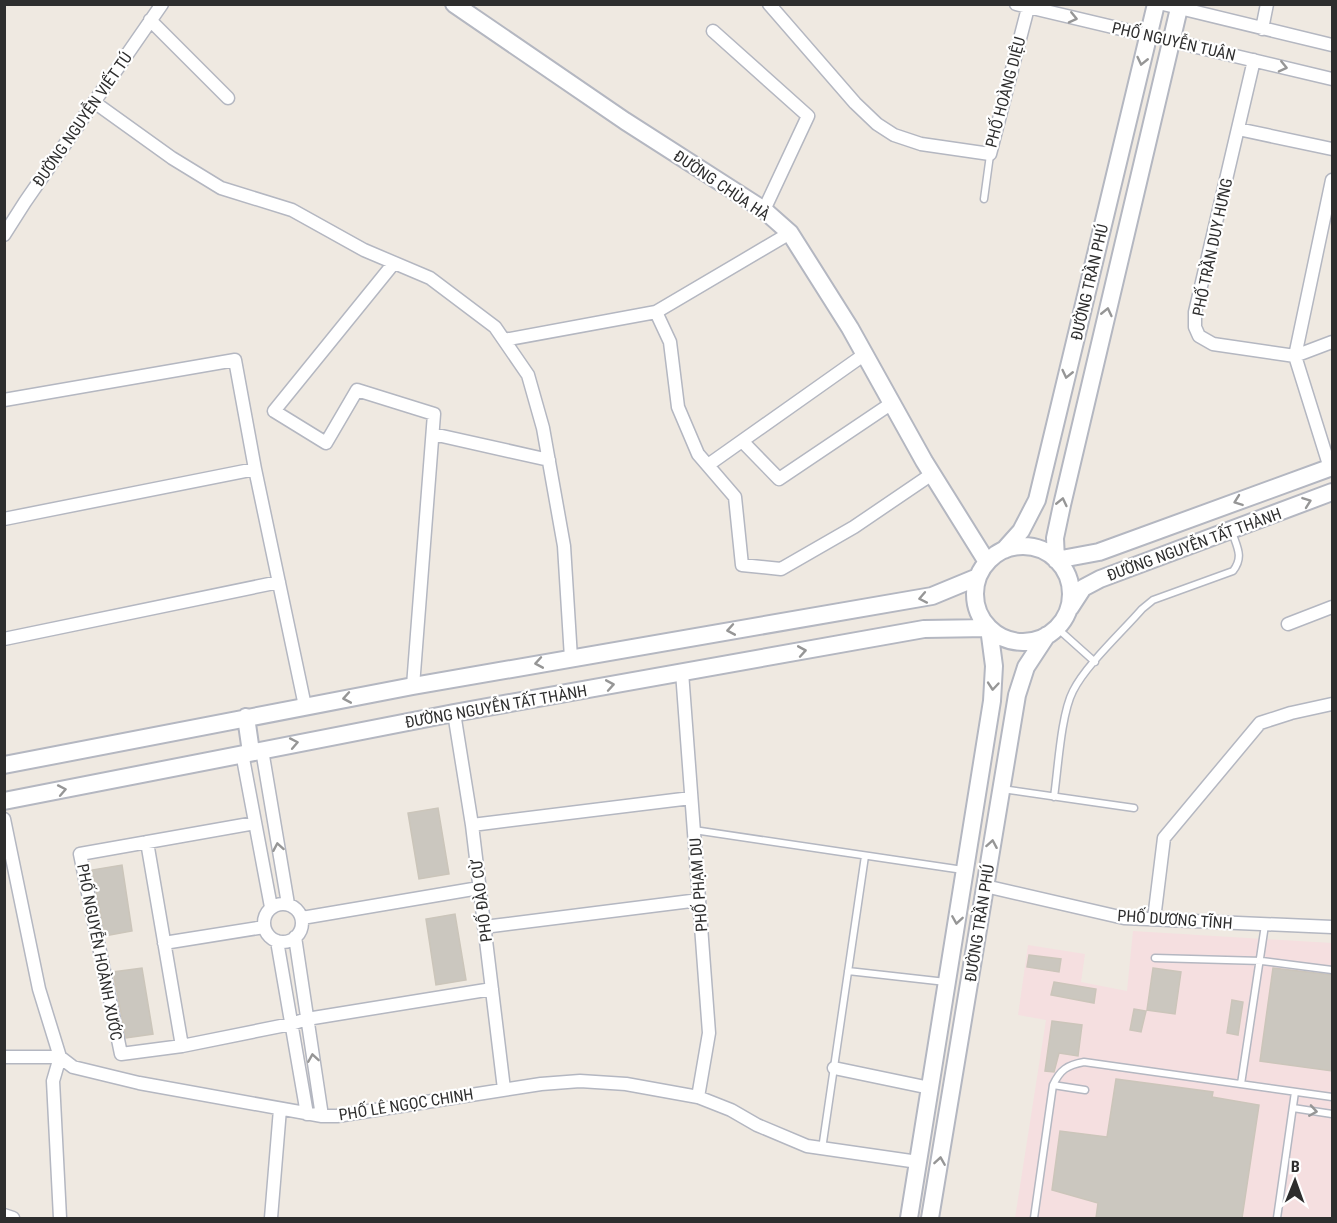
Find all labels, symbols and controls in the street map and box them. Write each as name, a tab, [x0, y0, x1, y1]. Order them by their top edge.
one-way arrow	[1067, 10, 1077, 23]
street label: PHỐ NGUYỄN TUÂN	[1110, 16, 1238, 65]
street label: PHỐ HOÀNG DIỆU	[980, 34, 1029, 150]
street label: ĐƯỜNG NGUYỄN VIẾT TÚ	[27, 47, 136, 190]
one-way arrow	[1137, 56, 1150, 66]
one-way arrow	[1278, 60, 1288, 73]
street label: ĐƯỜNG CHÙA HÀ	[670, 146, 773, 225]
street label: PHỐ TRẦN DUY HƯNG	[1187, 176, 1236, 318]
street label: ĐƯỜNG TRẦN PHÚ	[1065, 222, 1112, 342]
one-way arrow	[1100, 307, 1113, 317]
one-way arrow	[1062, 368, 1075, 378]
one-way arrow	[1233, 494, 1244, 507]
one-way arrow	[1055, 497, 1068, 507]
one-way arrow	[1301, 497, 1312, 509]
street label: ĐƯỜNG NGUYỄN TẤT THÀNH	[1104, 502, 1284, 585]
one-way arrow	[919, 591, 929, 604]
one-way arrow	[726, 624, 736, 636]
one-way arrow	[797, 645, 807, 658]
one-way arrow	[534, 656, 544, 669]
street label: ĐƯỜNG NGUYỄN TẤT THÀNH	[403, 679, 589, 732]
one-way arrow	[605, 679, 615, 692]
one-way arrow	[987, 681, 1000, 690]
one-way arrow	[342, 691, 352, 704]
one-way arrow	[289, 737, 299, 750]
one-way arrow	[57, 784, 67, 797]
street label: PHỐ PHẠM DU	[684, 837, 711, 933]
one-way arrow	[986, 839, 998, 849]
one-way arrow	[272, 842, 285, 852]
street label: PHỐ ĐÀO CỪ	[465, 858, 496, 943]
street label: PHỐ NGUYỄN HOÀNH XƯỚC	[73, 862, 128, 1042]
street label: ĐƯỜNG TRẦN PHÚ	[959, 863, 998, 983]
street label: PHỐ DƯƠNG TĨNH	[1117, 904, 1233, 933]
one-way arrow	[951, 915, 963, 925]
one-way arrow	[307, 1054, 320, 1064]
street label: PHỐ LÊ NGỌC CHINH	[337, 1083, 475, 1125]
one-way arrow	[1308, 1105, 1317, 1117]
north arrow	[1265, 1151, 1325, 1211]
one-way arrow	[933, 1156, 946, 1166]
text: B	[1291, 1157, 1300, 1176]

